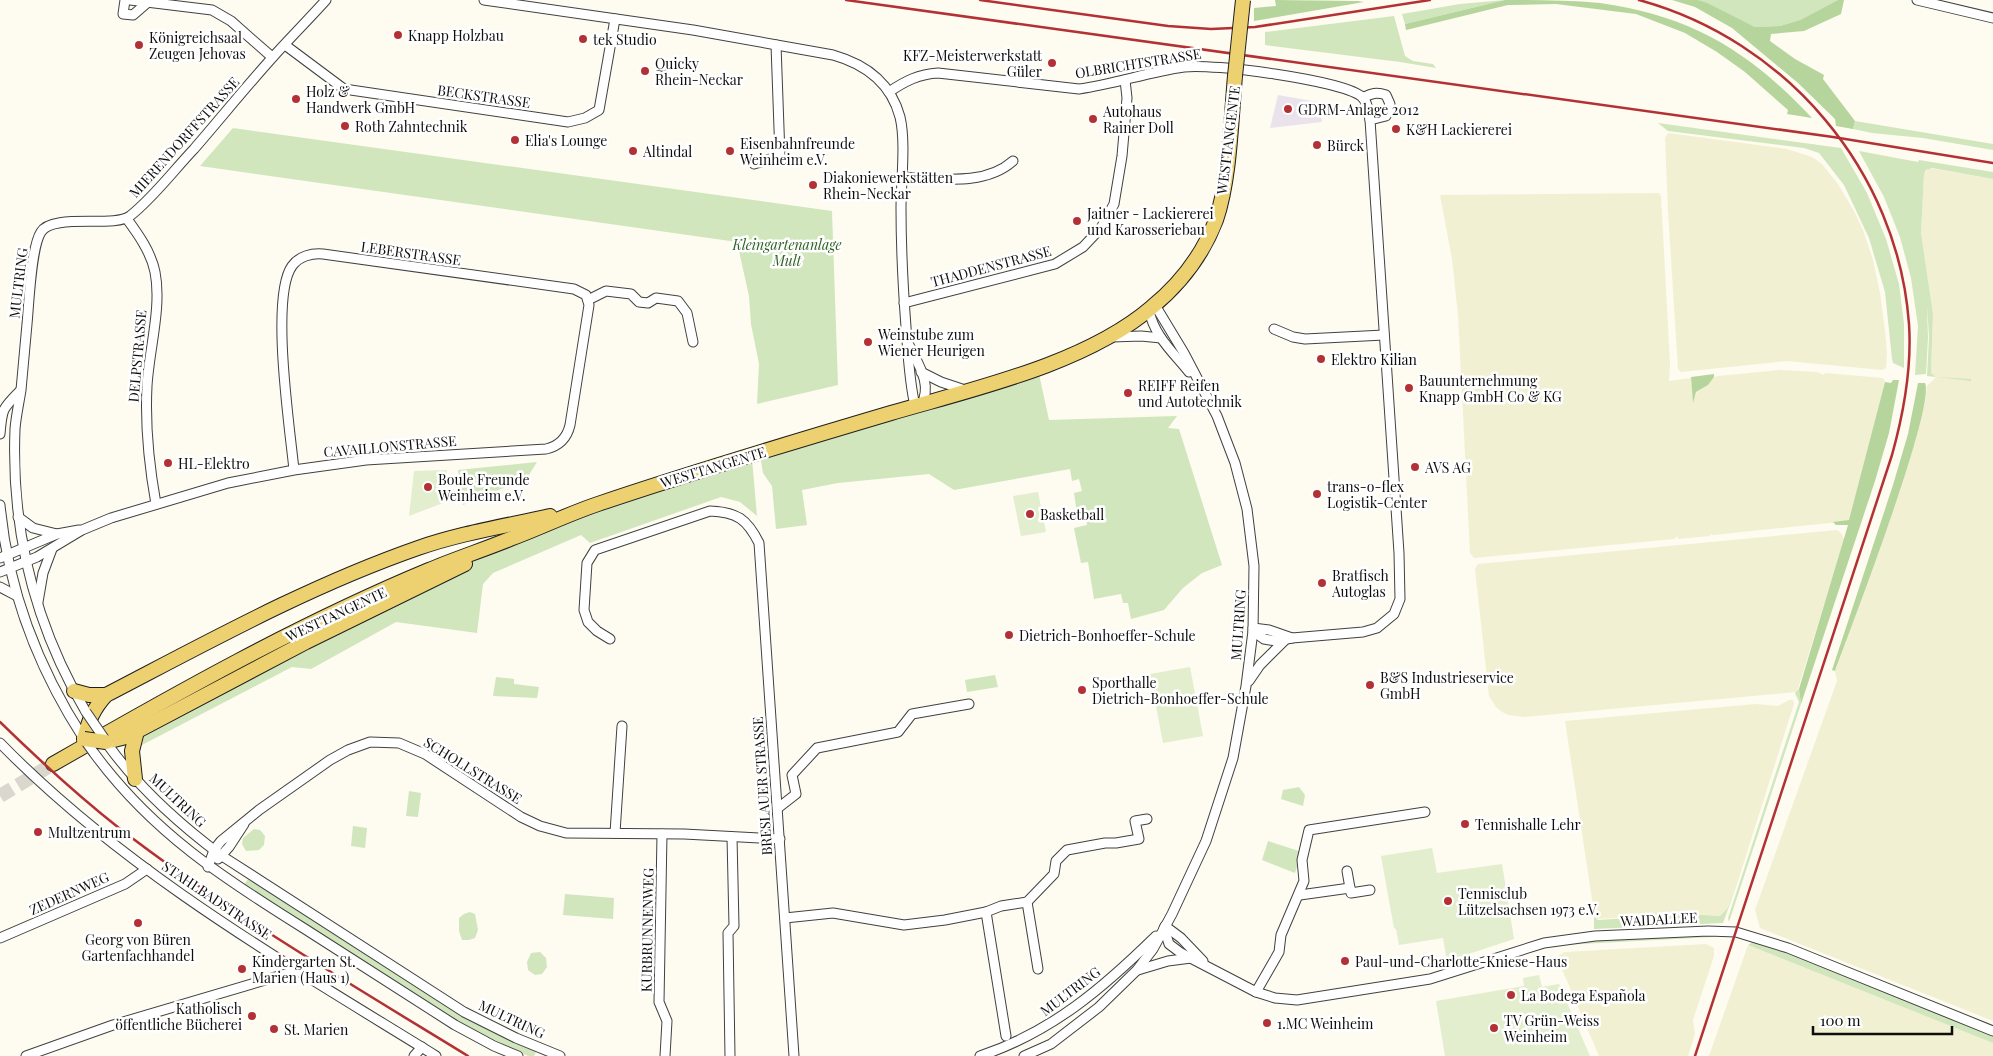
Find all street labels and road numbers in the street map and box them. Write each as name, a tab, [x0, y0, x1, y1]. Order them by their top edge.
street label: OLBRICHTSTRASSE	[1074, 44, 1202, 82]
street label: MIERENDORFFSTRASSE	[125, 73, 243, 201]
street label: BECKSTRASSE	[436, 80, 532, 112]
street label: WESTTANGENTE	[1212, 85, 1244, 196]
street label: LEBERSTRASSE	[360, 237, 462, 269]
street label: THADDENSTRASSE	[929, 241, 1053, 291]
street label: MULTRING	[4, 246, 32, 319]
street label: DELPSTRASSE	[123, 309, 151, 403]
street label: CAVAILLONSTRASSE	[323, 431, 457, 461]
street label: WESTTANGENTE	[657, 442, 768, 492]
street label: WESTTANGENTE	[282, 582, 390, 646]
street label: MULTRING	[1226, 589, 1250, 661]
street label: BRESLAUER STRASSE	[748, 716, 776, 856]
street label: SCHOLLSTRASSE	[420, 732, 526, 808]
street label: MULTRING	[146, 769, 211, 831]
street label: STAHLBADSTRASSE	[159, 856, 275, 944]
street label: ZEDERNWEG	[26, 867, 112, 919]
street label: KURBRUNNENWEG	[636, 868, 658, 992]
street label: WAIDALLEE	[1619, 907, 1698, 931]
street label: MULTRING	[1036, 962, 1104, 1020]
street label: MULTRING	[476, 995, 548, 1043]

